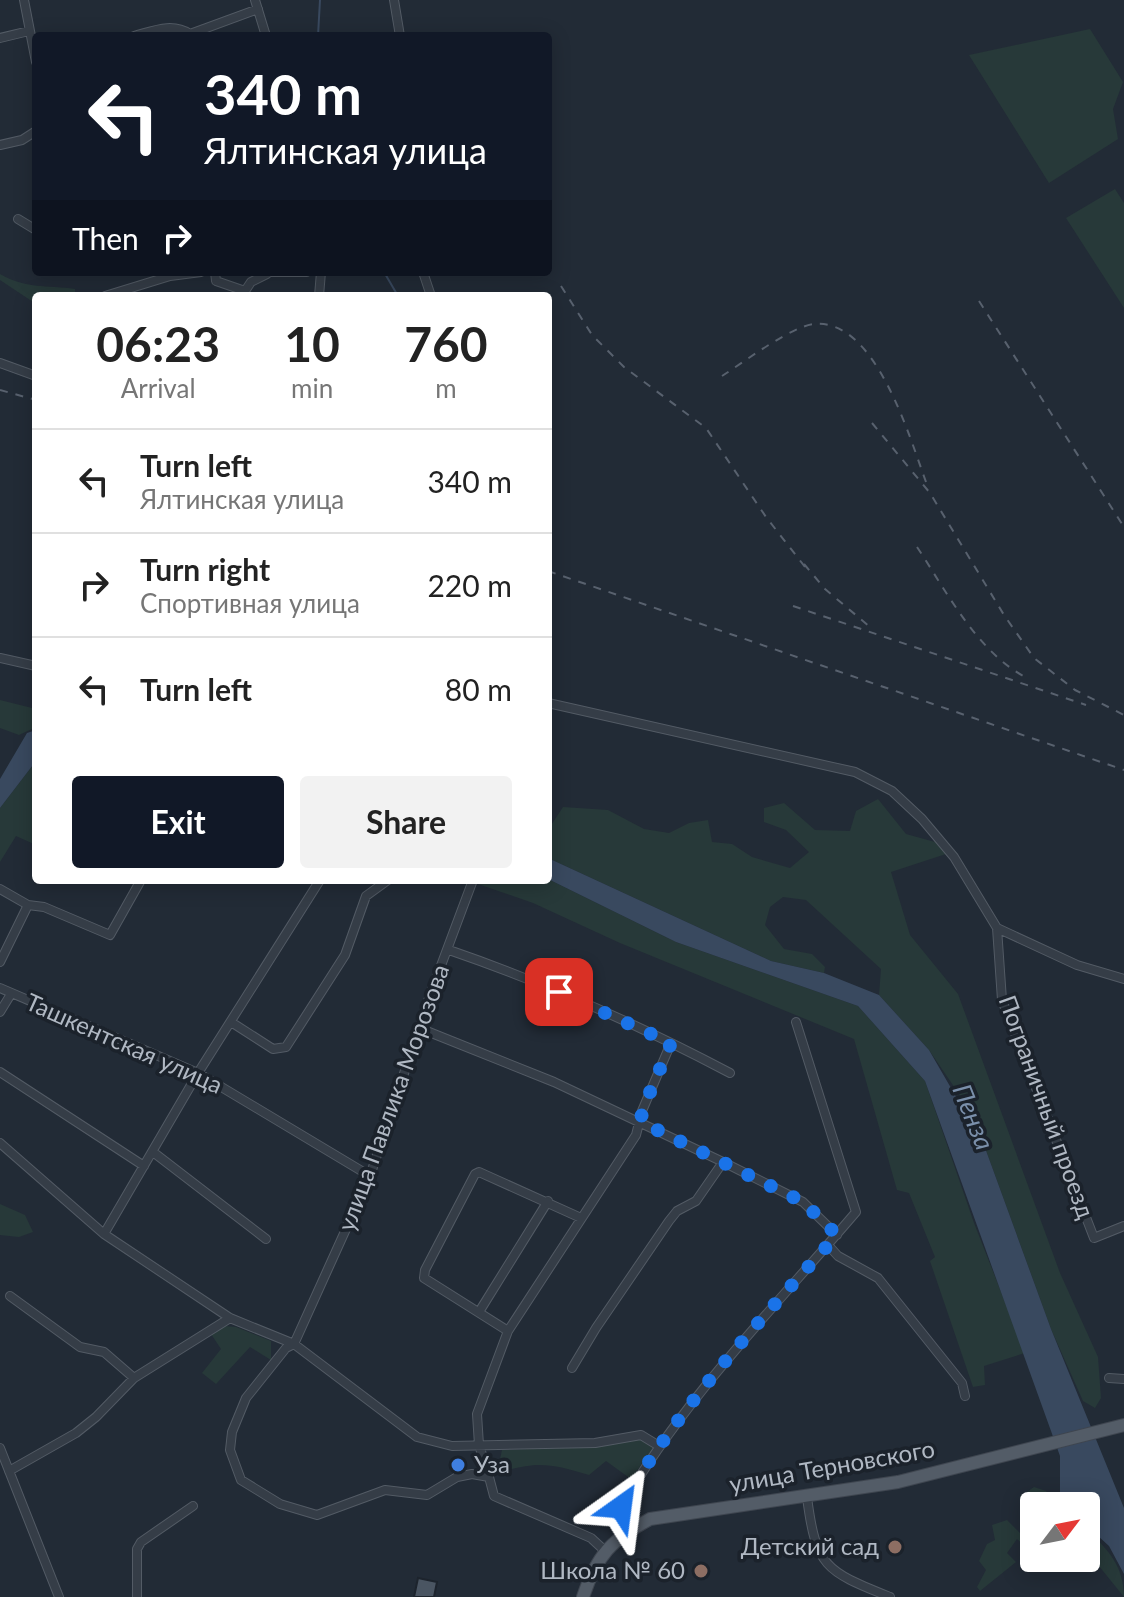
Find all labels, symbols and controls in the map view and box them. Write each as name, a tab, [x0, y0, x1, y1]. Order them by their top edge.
text: 340 m	[204, 60, 362, 127]
icon: left	[72, 64, 176, 168]
text: Ялтинская улица	[204, 128, 487, 172]
icon: right	[155, 216, 199, 260]
text: Then	[72, 220, 139, 256]
text: 06:23	[96, 315, 220, 372]
text: 10	[284, 315, 340, 372]
text: 760	[404, 315, 488, 372]
text: Arrival	[121, 372, 196, 404]
text: min	[291, 372, 333, 404]
text: m	[435, 372, 457, 404]
text: Turn left	[140, 447, 252, 483]
icon: left	[72, 459, 116, 503]
text: 340 m	[427, 463, 512, 499]
text: Ялтинская улица	[140, 483, 344, 515]
text: Turn right	[140, 551, 270, 587]
icon: right	[72, 563, 116, 607]
text: 220 m	[427, 567, 512, 603]
text: Спортивная улица	[140, 587, 360, 619]
icon: left	[72, 667, 116, 711]
text: Turn left	[140, 671, 252, 707]
text: 80 m	[445, 671, 512, 707]
button: Exit	[72, 776, 284, 868]
button: Share	[300, 776, 512, 868]
pin	[525, 958, 593, 1026]
street label: улица Павлика Морозова	[331, 960, 454, 1235]
icon: arrive	[537, 970, 581, 1014]
street label: Ташкентская улица	[22, 986, 227, 1099]
street label: Пограничный проезд	[994, 991, 1101, 1222]
water label: Пенза	[946, 1079, 1002, 1154]
street label: улица Терновского	[727, 1433, 937, 1498]
place label: Уза	[474, 1449, 510, 1478]
marker: Уза	[449, 1456, 467, 1474]
position arrow	[579, 1465, 663, 1549]
north arrow	[1020, 1492, 1100, 1572]
map controls	[1020, 1492, 1100, 1572]
place label: Детский сад	[741, 1531, 879, 1560]
marker: Детский сад	[886, 1538, 904, 1556]
place label: Школа № 60	[540, 1555, 685, 1584]
marker: Школа № 60	[692, 1562, 710, 1580]

